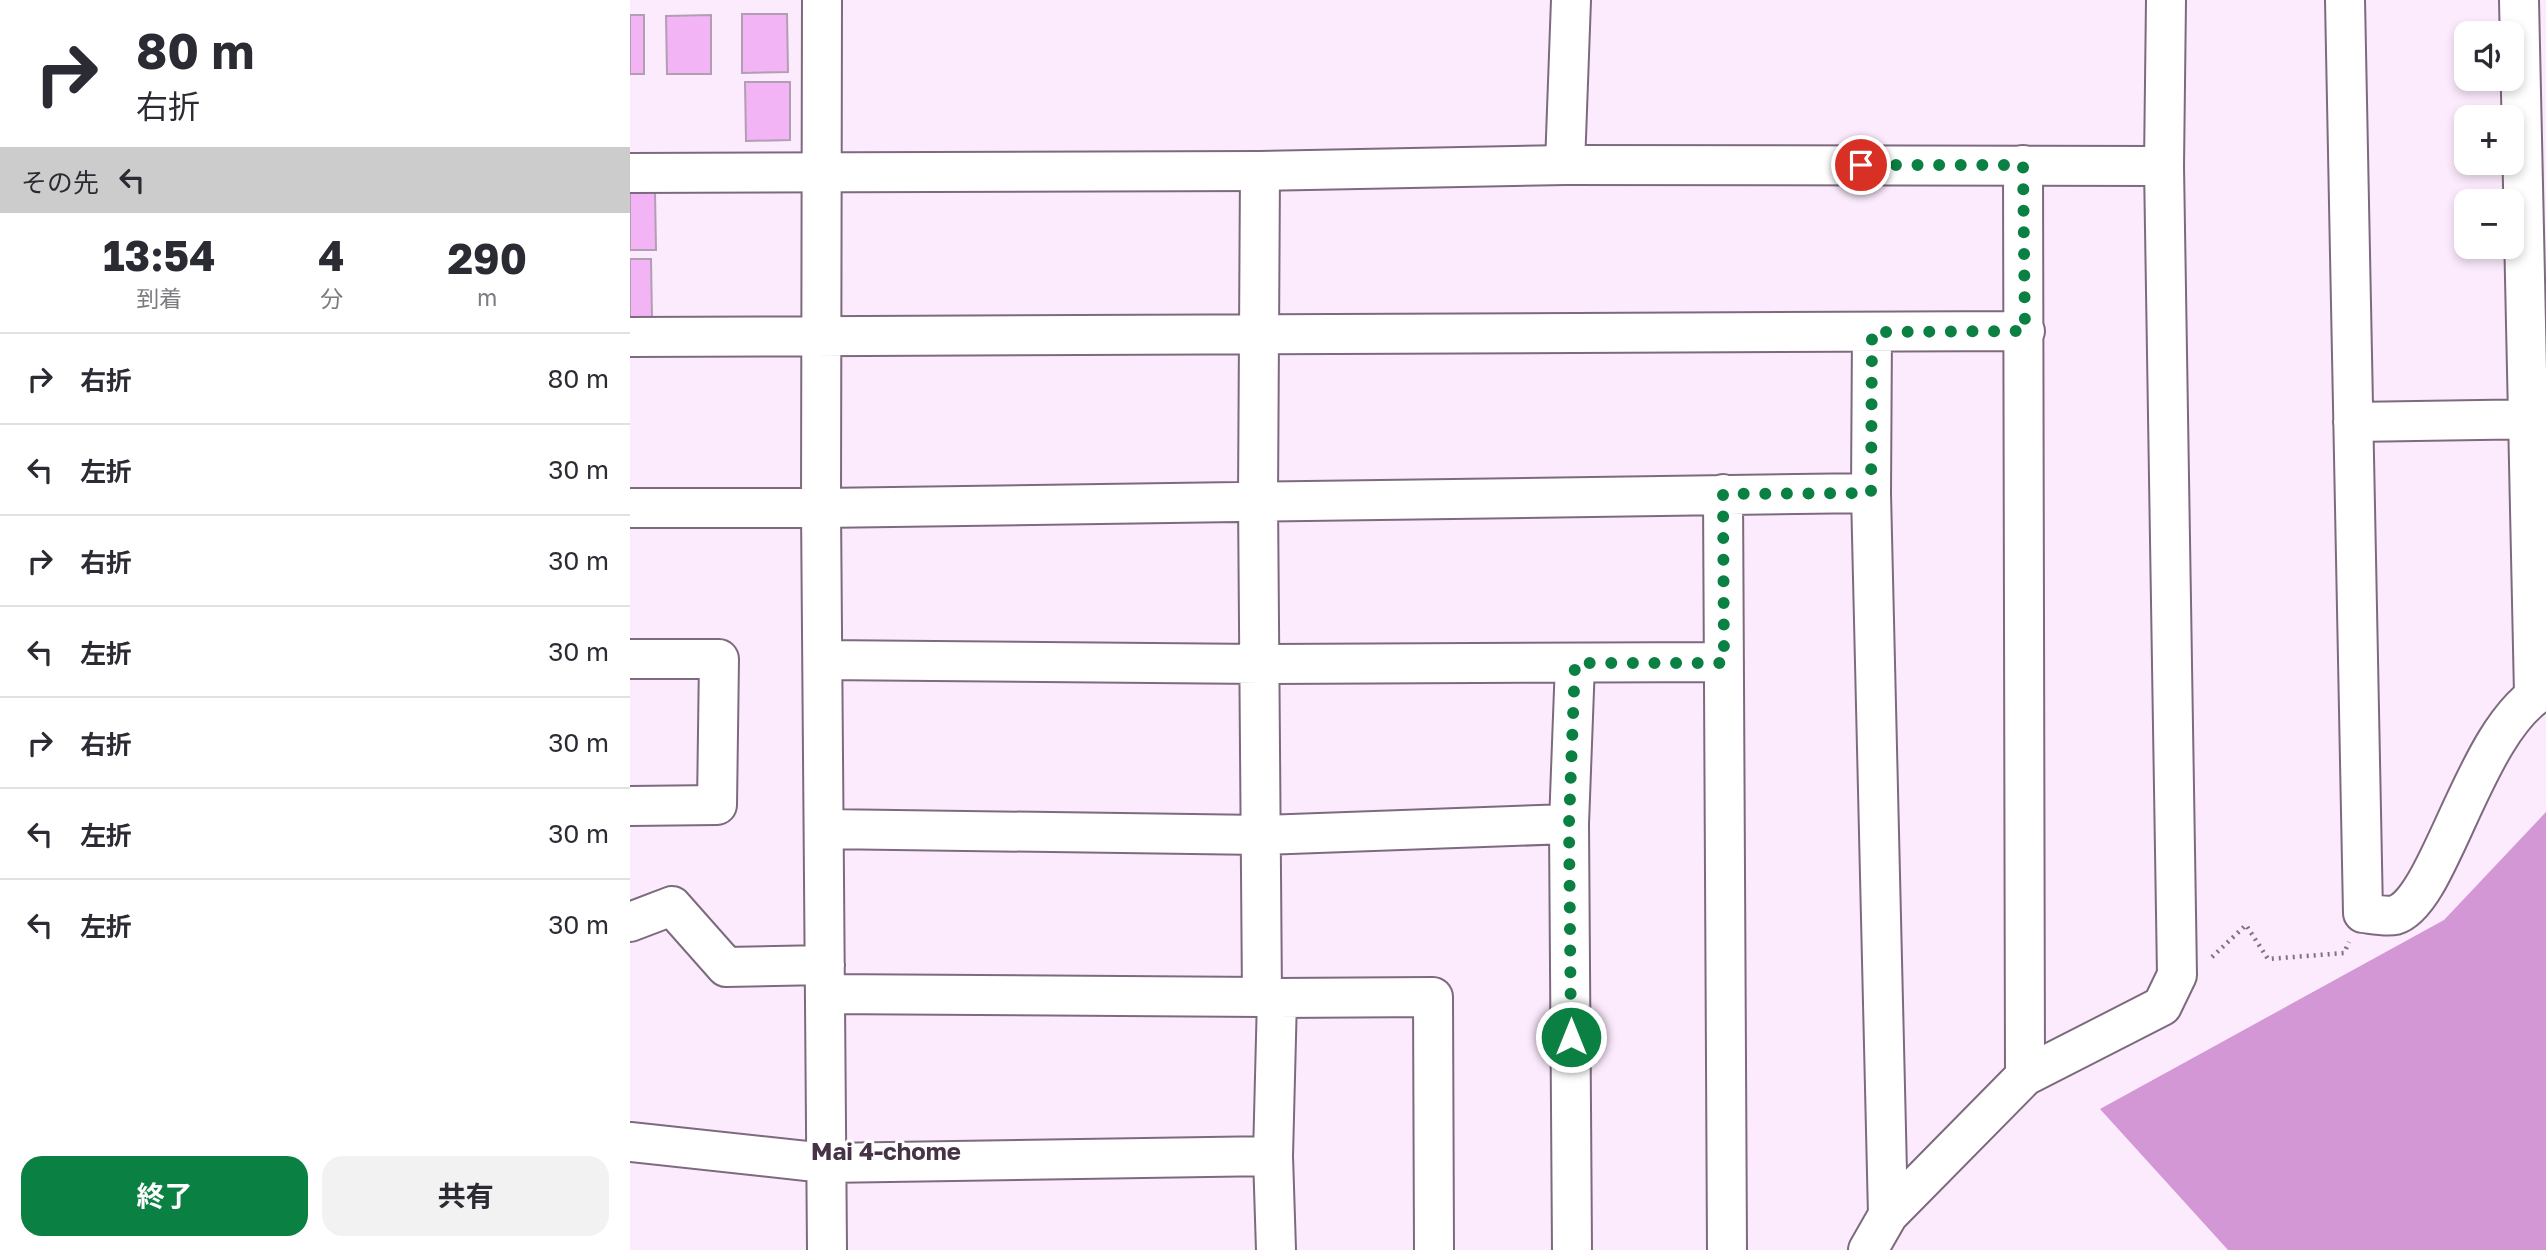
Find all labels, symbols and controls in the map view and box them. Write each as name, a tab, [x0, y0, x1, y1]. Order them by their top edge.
text: 80 m	[136, 21, 254, 80]
map controls	[2454, 21, 2524, 259]
button: sound	[2454, 21, 2524, 91]
icon: right	[21, 28, 112, 119]
text: 右折	[136, 87, 200, 125]
button: +	[2454, 105, 2524, 175]
pin	[1831, 135, 1891, 195]
icon: arrive	[1842, 146, 1880, 184]
icon: left	[113, 161, 151, 199]
text: その先	[21, 167, 99, 198]
button: −	[2454, 189, 2524, 259]
text: 13:54	[103, 230, 215, 280]
text: 4	[318, 230, 345, 280]
text: 290	[448, 233, 527, 283]
text: m	[477, 283, 497, 311]
text: 到着	[136, 284, 182, 312]
text: 分	[320, 284, 343, 312]
icon: right	[21, 360, 59, 398]
text: 80 m	[548, 363, 609, 394]
text: 右折	[80, 365, 132, 396]
icon: left	[21, 451, 59, 489]
text: 30 m	[548, 454, 609, 485]
text: 左折	[80, 456, 132, 487]
icon: right	[21, 542, 59, 580]
text: 30 m	[548, 545, 609, 576]
text: 右折	[80, 547, 132, 578]
icon: left	[21, 633, 59, 671]
text: 30 m	[548, 636, 609, 667]
text: 左折	[80, 638, 132, 669]
icon: right	[21, 724, 59, 762]
text: 30 m	[548, 727, 609, 758]
text: 右折	[80, 729, 132, 760]
icon: left	[21, 815, 59, 853]
text: 30 m	[548, 818, 609, 849]
text: 左折	[80, 820, 132, 851]
icon: left	[21, 906, 59, 944]
text: 30 m	[548, 909, 609, 940]
text: 左折	[80, 911, 132, 942]
position arrow	[1534, 1000, 1608, 1074]
district label: Mai 4-chome	[811, 1136, 961, 1165]
button: 終了	[21, 1156, 308, 1236]
button: 共有	[322, 1156, 609, 1236]

